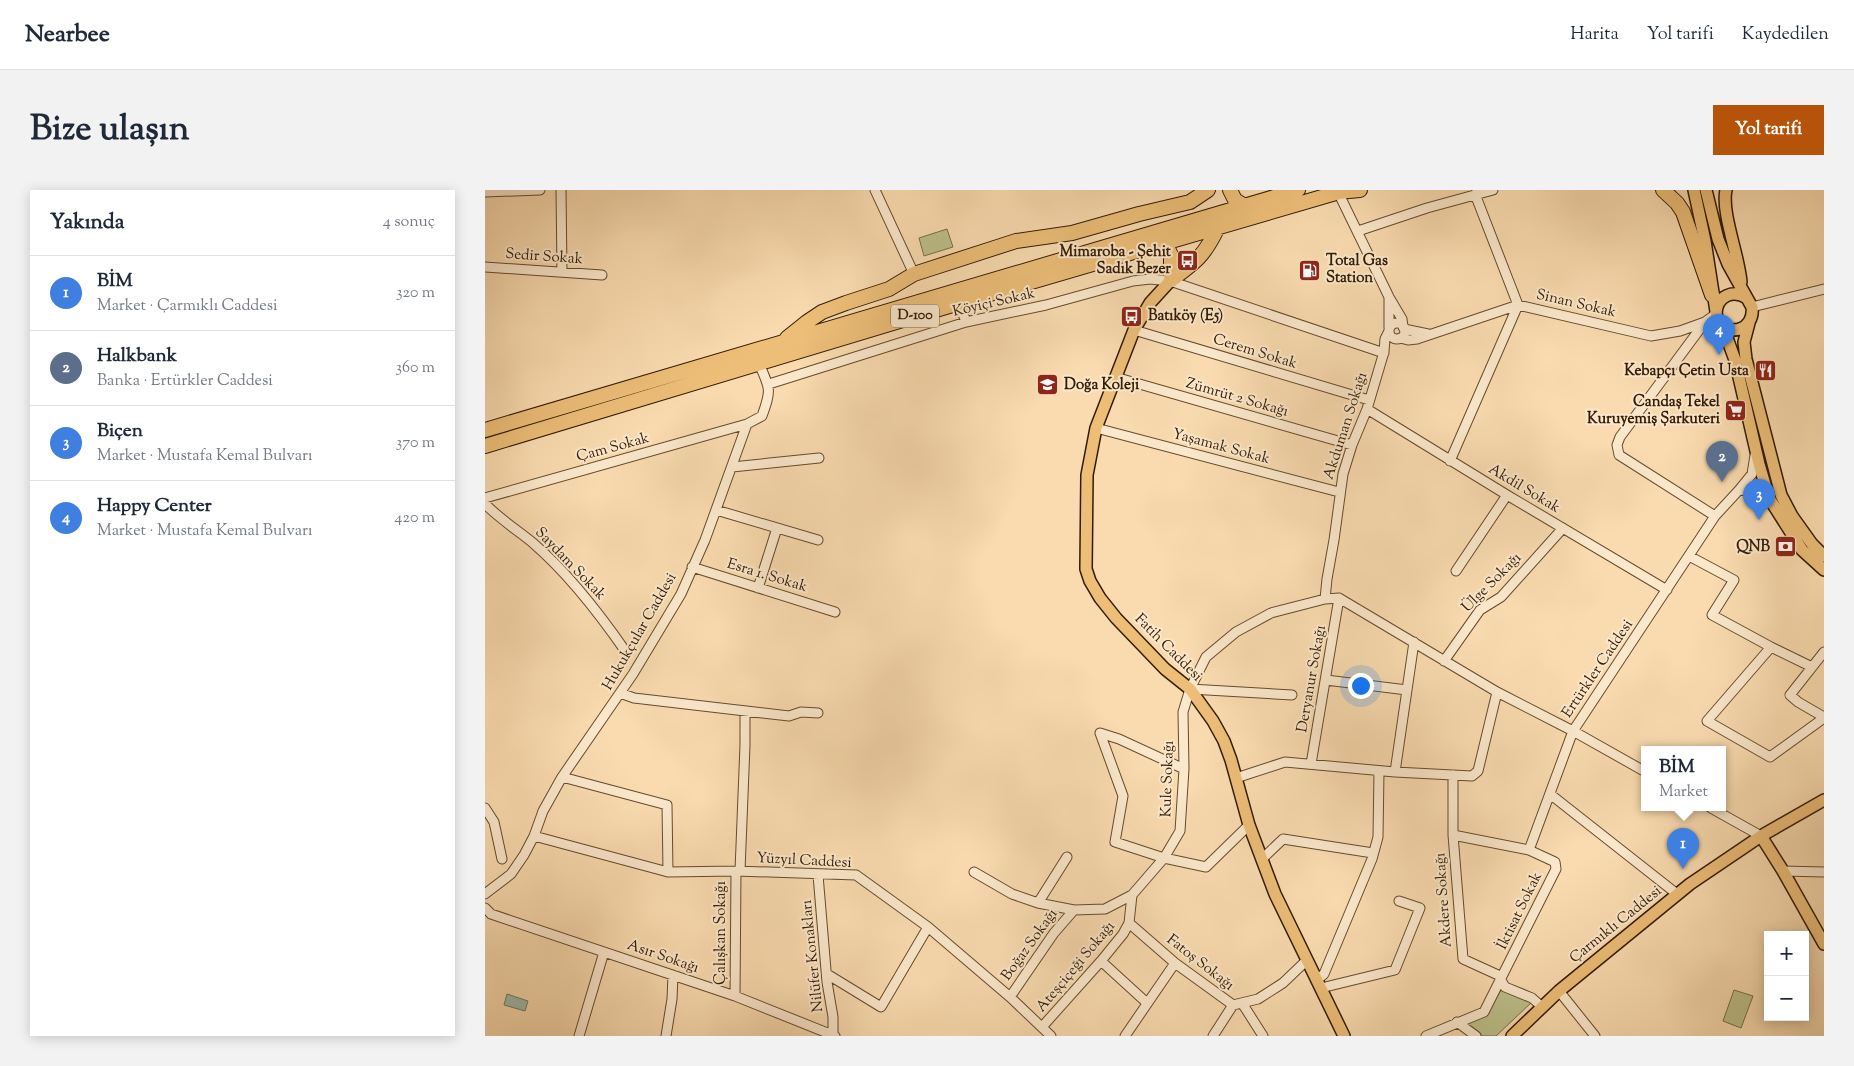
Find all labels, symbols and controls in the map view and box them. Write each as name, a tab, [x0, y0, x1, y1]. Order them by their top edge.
text: Nearbee	[25, 18, 110, 52]
text: Harita	[1570, 22, 1619, 48]
text: Yol tarifi	[1647, 22, 1714, 48]
text: Kaydedilen	[1742, 22, 1829, 48]
text: Bize ulaşın	[30, 105, 189, 156]
button: Yol tarifi	[1713, 105, 1824, 155]
text: Yakında	[50, 208, 124, 238]
text: 4 sonuç	[383, 211, 435, 234]
place label: Mimaroba - Şehit Sadık Bezer	[1060, 242, 1172, 280]
street label: Sedir Sokak	[504, 244, 584, 270]
bus stop icon: Mimaroba - Şehit Sadık Bezer	[1175, 249, 1199, 273]
place label: Total Gas Station	[1326, 251, 1388, 289]
fuel station icon: Total Gas Station	[1298, 258, 1322, 282]
text: BİM	[97, 268, 133, 295]
text: 1	[63, 282, 69, 305]
text: 320 m	[396, 282, 435, 305]
street label: Köyiçi Sokak	[951, 283, 1037, 323]
street label: Sinan Sokak	[1534, 285, 1618, 323]
text: Market · Çarmıklı Caddesi	[97, 295, 278, 318]
road number: D-100	[891, 304, 939, 328]
bus stop icon: Batıköy (E5)	[1120, 304, 1144, 328]
place label: Batıköy (E5)	[1148, 306, 1223, 327]
pin: 4	[1703, 314, 1735, 355]
street label: Cerem Sokak	[1210, 329, 1300, 375]
text: Halkbank	[97, 343, 177, 370]
text: 2	[62, 357, 70, 380]
text: 360 m	[396, 357, 435, 380]
restaurant icon: Kebapçı Çetin Usta	[1753, 359, 1777, 383]
place label: Kebapçı Çetin Usta	[1624, 361, 1749, 382]
text: Banka · Ertürkler Caddesi	[97, 370, 273, 393]
street label: Akduman Sokağı	[1319, 370, 1373, 482]
school or university icon: Doğa Koleji	[1036, 373, 1060, 397]
street label: Zümrüt 2 Sokağı	[1183, 373, 1291, 423]
place label: Doğa Koleji	[1064, 375, 1140, 396]
place label: Candaş Tekel Kuruyemiş Şarkuteri	[1587, 392, 1721, 430]
supermarket icon: Candaş Tekel Kuruyemiş Şarkuteri	[1724, 399, 1748, 423]
text: Biçen	[97, 418, 143, 445]
street label: Yaşamak Sokak	[1170, 424, 1272, 470]
street label: Çam Sokak	[574, 428, 652, 468]
text: 3	[63, 432, 69, 455]
text: 370 m	[396, 432, 435, 455]
pin: 2	[1706, 441, 1738, 482]
text: Market · Mustafa Kemal Bulvarı	[97, 445, 313, 468]
street label: Akdil Sokak	[1484, 459, 1564, 519]
pin: 3	[1743, 479, 1775, 520]
text: Happy Center	[97, 493, 212, 520]
text: 4	[62, 507, 70, 530]
text: 420 m	[394, 507, 435, 530]
text: Market · Mustafa Kemal Bulvarı	[97, 520, 313, 543]
street label: Saydam Sokak	[530, 523, 610, 605]
bank icon: QNB	[1774, 535, 1798, 559]
place label: QNB	[1736, 537, 1771, 558]
street label: Ülge Sokağı	[1457, 548, 1527, 618]
street label: Esra 1. Sokak	[724, 554, 810, 598]
street label: Hukukçular Caddesi	[598, 569, 682, 695]
street label: Fatih Caddesi	[1129, 609, 1207, 687]
street label: Ertürkler Caddesi	[1557, 616, 1639, 722]
street label: Deryanur Sokağı	[1292, 624, 1332, 734]
your location	[1348, 673, 1374, 699]
street label: Kule Sokağı	[1156, 740, 1180, 818]
popup	[1641, 746, 1726, 811]
text: BİM	[1659, 754, 1695, 781]
text: Market	[1659, 781, 1708, 804]
pin: 1	[1667, 828, 1699, 869]
street label: Yüzyıl Caddesi	[756, 848, 852, 874]
street label: Akdere Sokağı	[1430, 852, 1458, 948]
street label: İktisat Sokak	[1491, 868, 1548, 953]
street label: Çalışkan Sokağı	[711, 881, 732, 985]
street label: Çarmıklı Caddesi	[1565, 881, 1667, 969]
street label: Nilüfer Konakları	[797, 899, 829, 1013]
street label: Boğaz Sokağı	[997, 905, 1063, 985]
street label: Ateşçiçeği Sokağı	[1032, 917, 1120, 1017]
street label: Fatoş Sokağı	[1162, 930, 1238, 996]
map controls	[1764, 931, 1809, 1021]
button: +	[1764, 931, 1809, 976]
street label: Asır Sokağı	[624, 935, 702, 979]
button: −	[1764, 976, 1809, 1021]

